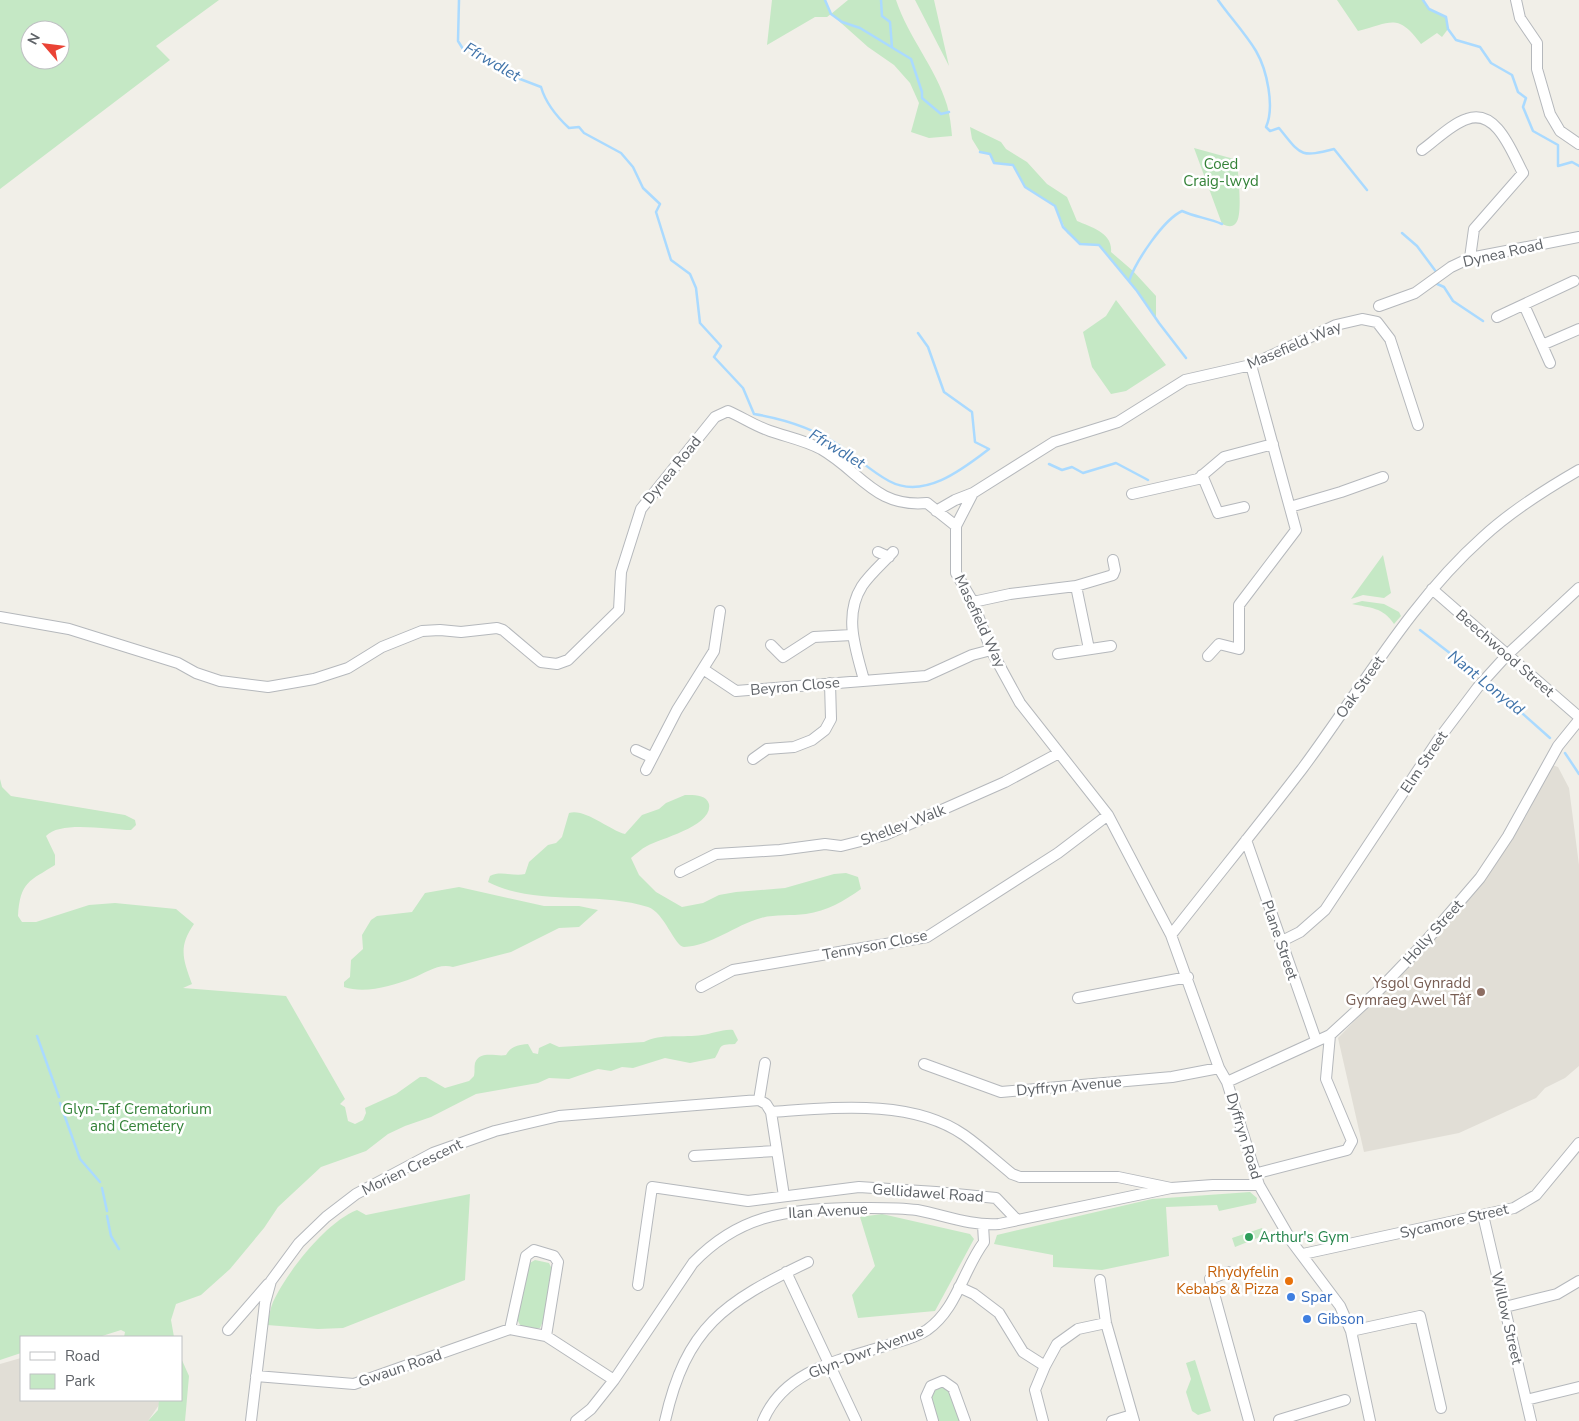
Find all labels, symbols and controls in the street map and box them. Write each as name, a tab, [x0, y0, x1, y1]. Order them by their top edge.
north arrow	[20, 20, 70, 70]
text: N	[23, 30, 45, 48]
water label: Ffrwdlet	[460, 37, 525, 87]
park label: Coed Craig-lwyd	[1183, 154, 1259, 191]
street label: Dynea Road	[1461, 234, 1545, 272]
street label: Masefield Way	[1244, 316, 1344, 374]
water label: Ffrwdlet	[805, 424, 869, 475]
street label: Dynea Road	[638, 432, 706, 508]
street label: Masefield Way	[950, 571, 1010, 671]
street label: Beechwood Street	[1452, 605, 1559, 702]
water label: Nant Lonydd	[1443, 645, 1529, 721]
street label: Oak Street	[1331, 651, 1389, 722]
street label: Beyron Close	[749, 672, 841, 700]
street label: Elm Street	[1396, 726, 1453, 797]
street label: Shelley Walk	[858, 799, 949, 850]
street label: Holly Street	[1398, 895, 1468, 969]
street label: Plane Street	[1257, 897, 1303, 983]
street label: Tennyson Close	[821, 925, 929, 965]
place label: Ysgol Gynradd Gymraeg Awel Tâf	[1346, 973, 1472, 1010]
marker: Ysgol Gynradd Gymraeg Awel Tâf	[1475, 986, 1487, 998]
street label: Dyffryn Avenue	[1016, 1071, 1123, 1101]
street label: Dyffryn Road	[1221, 1090, 1267, 1182]
park label: Glyn-Taf Crematorium and Cemetery	[62, 1099, 212, 1136]
street label: Morien Crescent	[358, 1134, 466, 1200]
street label: Gellidawel Road	[872, 1179, 984, 1207]
street label: Ilan Avenue	[788, 1199, 868, 1223]
street label: Sycamore Street	[1398, 1199, 1511, 1243]
place label: Arthur's Gym	[1259, 1227, 1349, 1247]
marker: Arthur's Gym	[1243, 1231, 1255, 1243]
place label: Rhydyfelin Kebabs & Pizza	[1176, 1262, 1279, 1299]
street label: Willow Street	[1487, 1270, 1528, 1367]
marker: Rhydyfelin Kebabs & Pizza	[1283, 1275, 1295, 1287]
place label: Spar	[1301, 1287, 1333, 1307]
marker: Spar	[1285, 1291, 1297, 1303]
place label: Gibson	[1317, 1309, 1364, 1329]
marker: Gibson	[1301, 1313, 1313, 1325]
street label: Glyn-Dwr Avenue	[806, 1321, 926, 1383]
legend	[20, 1336, 182, 1401]
street label: Gwaun Road	[356, 1344, 444, 1392]
text: Road	[65, 1346, 100, 1366]
text: Park	[65, 1371, 95, 1391]

